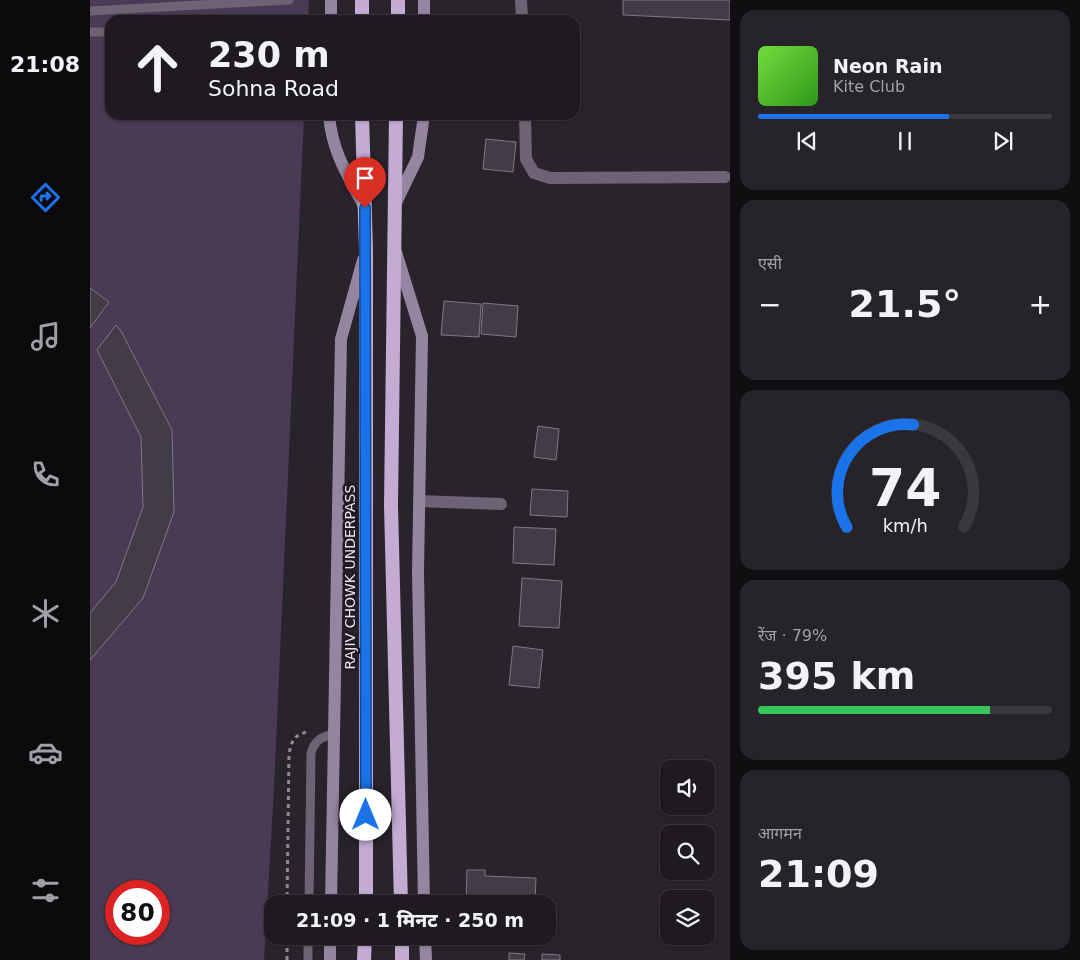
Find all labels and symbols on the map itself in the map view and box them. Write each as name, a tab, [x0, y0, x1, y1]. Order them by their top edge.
pin	[344, 157, 386, 208]
street label: RAJIV CHOWK UNDERPASS	[342, 484, 358, 669]
position arrow	[339, 788, 391, 840]
speed limit sign: 80	[105, 880, 170, 945]

